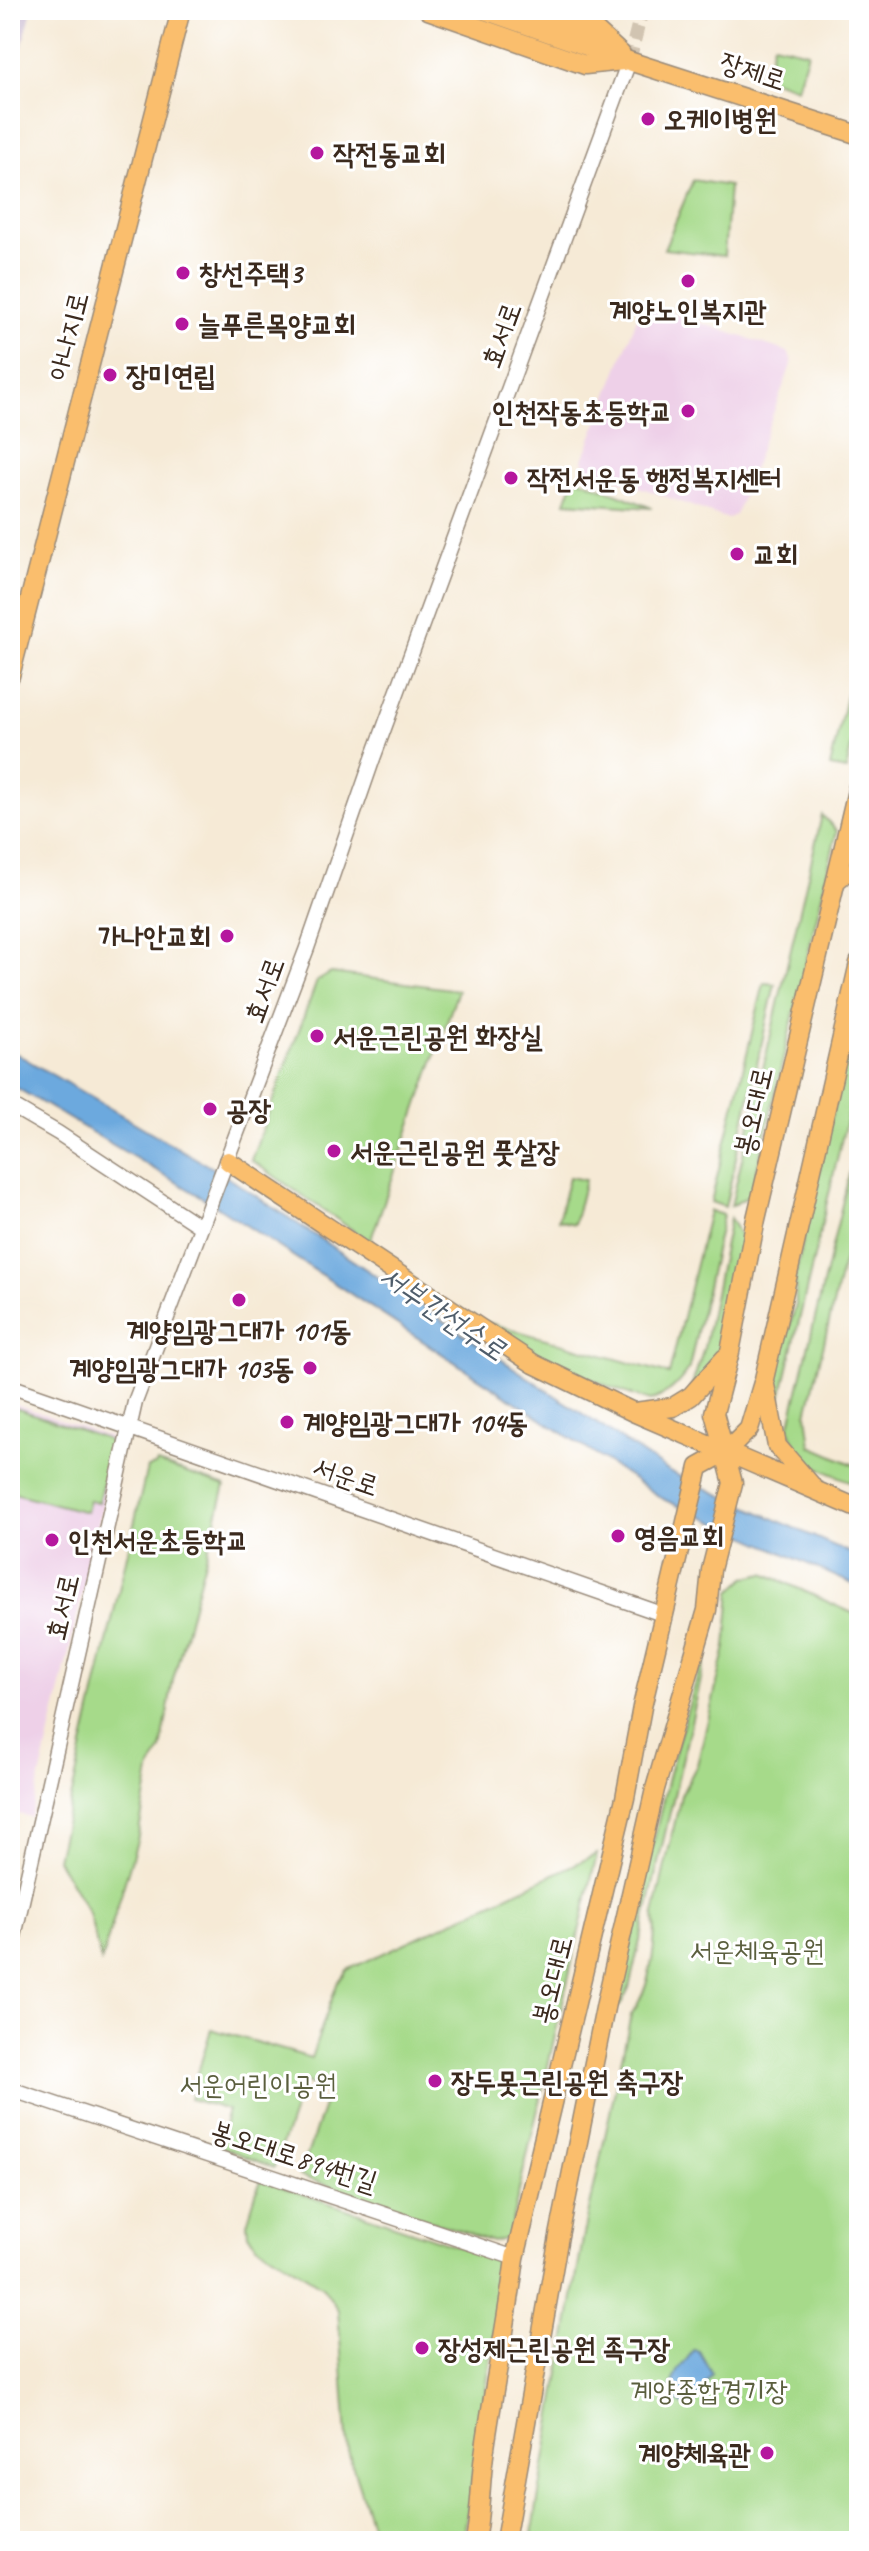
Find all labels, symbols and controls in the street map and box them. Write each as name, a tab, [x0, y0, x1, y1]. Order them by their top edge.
street label: 장제로	[715, 44, 791, 98]
place label: 오케이병원	[664, 102, 777, 137]
marker: 오케이병원	[639, 110, 657, 128]
place label: 작전동교회	[333, 136, 446, 171]
marker: 작전동교회	[308, 144, 326, 162]
place label: 창선주택3	[199, 256, 304, 291]
marker: 창선주택3	[174, 264, 192, 282]
marker: 계양노인복지관	[679, 272, 697, 290]
street label: 아나지로	[40, 288, 96, 384]
place label: 계양노인복지관	[609, 293, 767, 328]
street label: 효서로	[473, 297, 529, 373]
place label: 늘푸른목양교회	[198, 307, 356, 342]
marker: 늘푸른목양교회	[173, 315, 191, 333]
place label: 장미연립	[126, 358, 216, 393]
marker: 장미연립	[101, 366, 119, 384]
place label: 인천작동초등학교	[492, 394, 672, 429]
marker: 인천작동초등학교	[679, 402, 697, 420]
place label: 작전서운동 행정복지센터	[527, 461, 782, 496]
marker: 작전서운동 행정복지센터	[502, 469, 520, 487]
place label: 교회	[753, 537, 798, 572]
marker: 교회	[728, 545, 746, 563]
place label: 가나안교회	[98, 919, 211, 954]
marker: 가나안교회	[218, 927, 236, 945]
street label: 효서로	[236, 952, 292, 1028]
place label: 서운근린공원 화장실	[333, 1019, 543, 1054]
marker: 서운근린공원 화장실	[308, 1027, 326, 1045]
street label: 봉오대로	[726, 1063, 780, 1159]
place label: 공장	[226, 1092, 272, 1127]
marker: 공장	[201, 1100, 219, 1118]
place label: 서운근린공원 풋살장	[350, 1134, 560, 1169]
marker: 서운근린공원 풋살장	[325, 1142, 343, 1160]
water label: 서부간선수로	[372, 1257, 514, 1369]
marker: 계양임광그대가 101동	[230, 1291, 248, 1309]
place label: 계양임광그대가 101동	[127, 1313, 351, 1348]
place label: 계양임광그대가 103동	[69, 1351, 294, 1386]
marker: 계양임광그대가 103동	[301, 1359, 319, 1377]
place label: 계양임광그대가 104동	[303, 1405, 528, 1440]
marker: 계양임광그대가 104동	[278, 1413, 296, 1431]
street label: 서운로	[308, 1448, 384, 1504]
place label: 영음교회	[634, 1519, 724, 1554]
place label: 인천서운초등학교	[68, 1523, 248, 1558]
marker: 영음교회	[609, 1527, 627, 1545]
marker: 인천서운초등학교	[43, 1531, 61, 1549]
street label: 효서로	[37, 1570, 87, 1644]
street label: 봉오대로	[524, 1932, 580, 2028]
park label: 서운체육공원	[689, 1933, 825, 1968]
place label: 장두못근린공원 축구장	[451, 2064, 684, 2099]
park label: 서운어린이공원	[179, 2067, 337, 2102]
marker: 장두못근린공원 축구장	[426, 2072, 444, 2090]
street label: 봉오대로894번길	[206, 2113, 382, 2199]
place label: 장성제근린공원 족구장	[438, 2331, 671, 2366]
marker: 장성제근린공원 족구장	[413, 2339, 431, 2357]
park label: 계양종합경기장	[630, 2373, 788, 2408]
place label: 계양체육관	[638, 2436, 751, 2471]
marker: 계양체육관	[758, 2444, 776, 2462]

